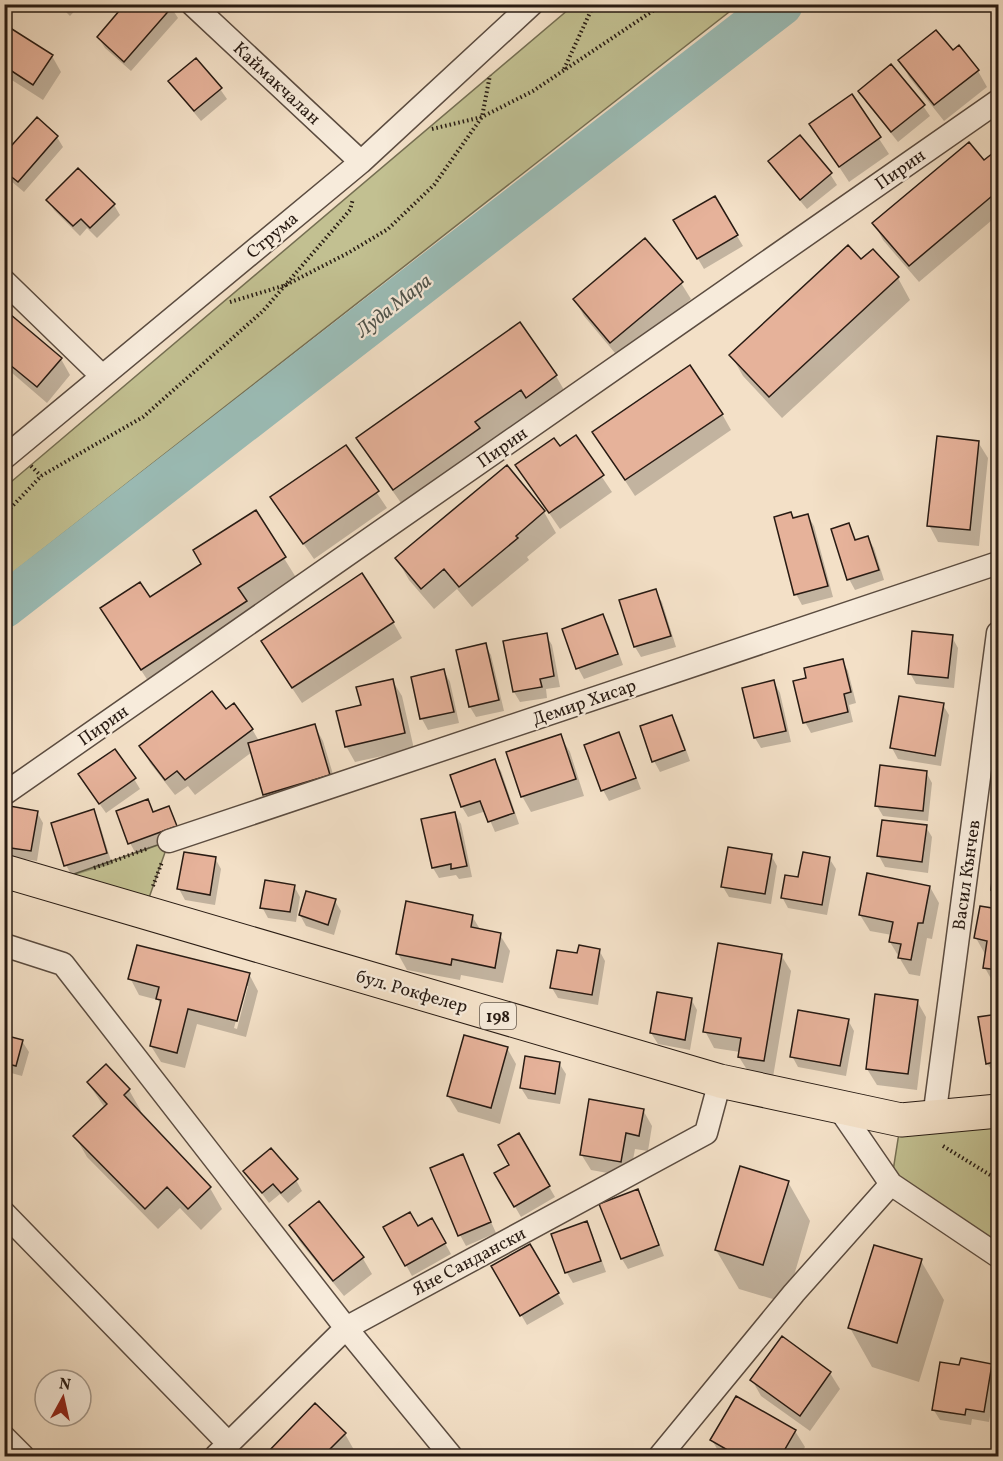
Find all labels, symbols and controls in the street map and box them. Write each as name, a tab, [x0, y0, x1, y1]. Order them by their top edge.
street label: Каймакчалан	[227, 37, 325, 131]
street label: Пирин	[871, 144, 931, 197]
street label: Струма	[242, 207, 304, 265]
water label: Луда Мара	[350, 268, 438, 346]
street label: Пирин	[473, 422, 533, 475]
street label: Демир Хисар	[529, 674, 640, 733]
street label: Пирин	[74, 700, 134, 753]
street label: Васил Кънчев	[947, 818, 988, 932]
street label: бул. Рокфелер	[353, 965, 470, 1020]
road number: 198	[480, 1003, 516, 1029]
street label: Яне Сандански	[409, 1222, 531, 1303]
north arrow	[33, 1368, 93, 1428]
text: N	[58, 1373, 72, 1397]

